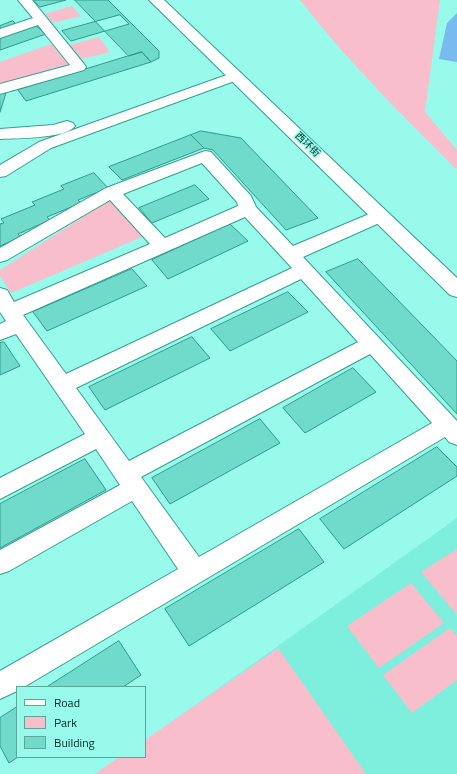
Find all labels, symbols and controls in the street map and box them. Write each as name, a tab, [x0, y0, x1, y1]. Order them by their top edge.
street label: 西环街	[292, 130, 322, 160]
legend	[16, 686, 146, 758]
text: Road	[54, 693, 80, 712]
text: Park	[54, 713, 77, 732]
text: Building	[54, 733, 95, 752]

